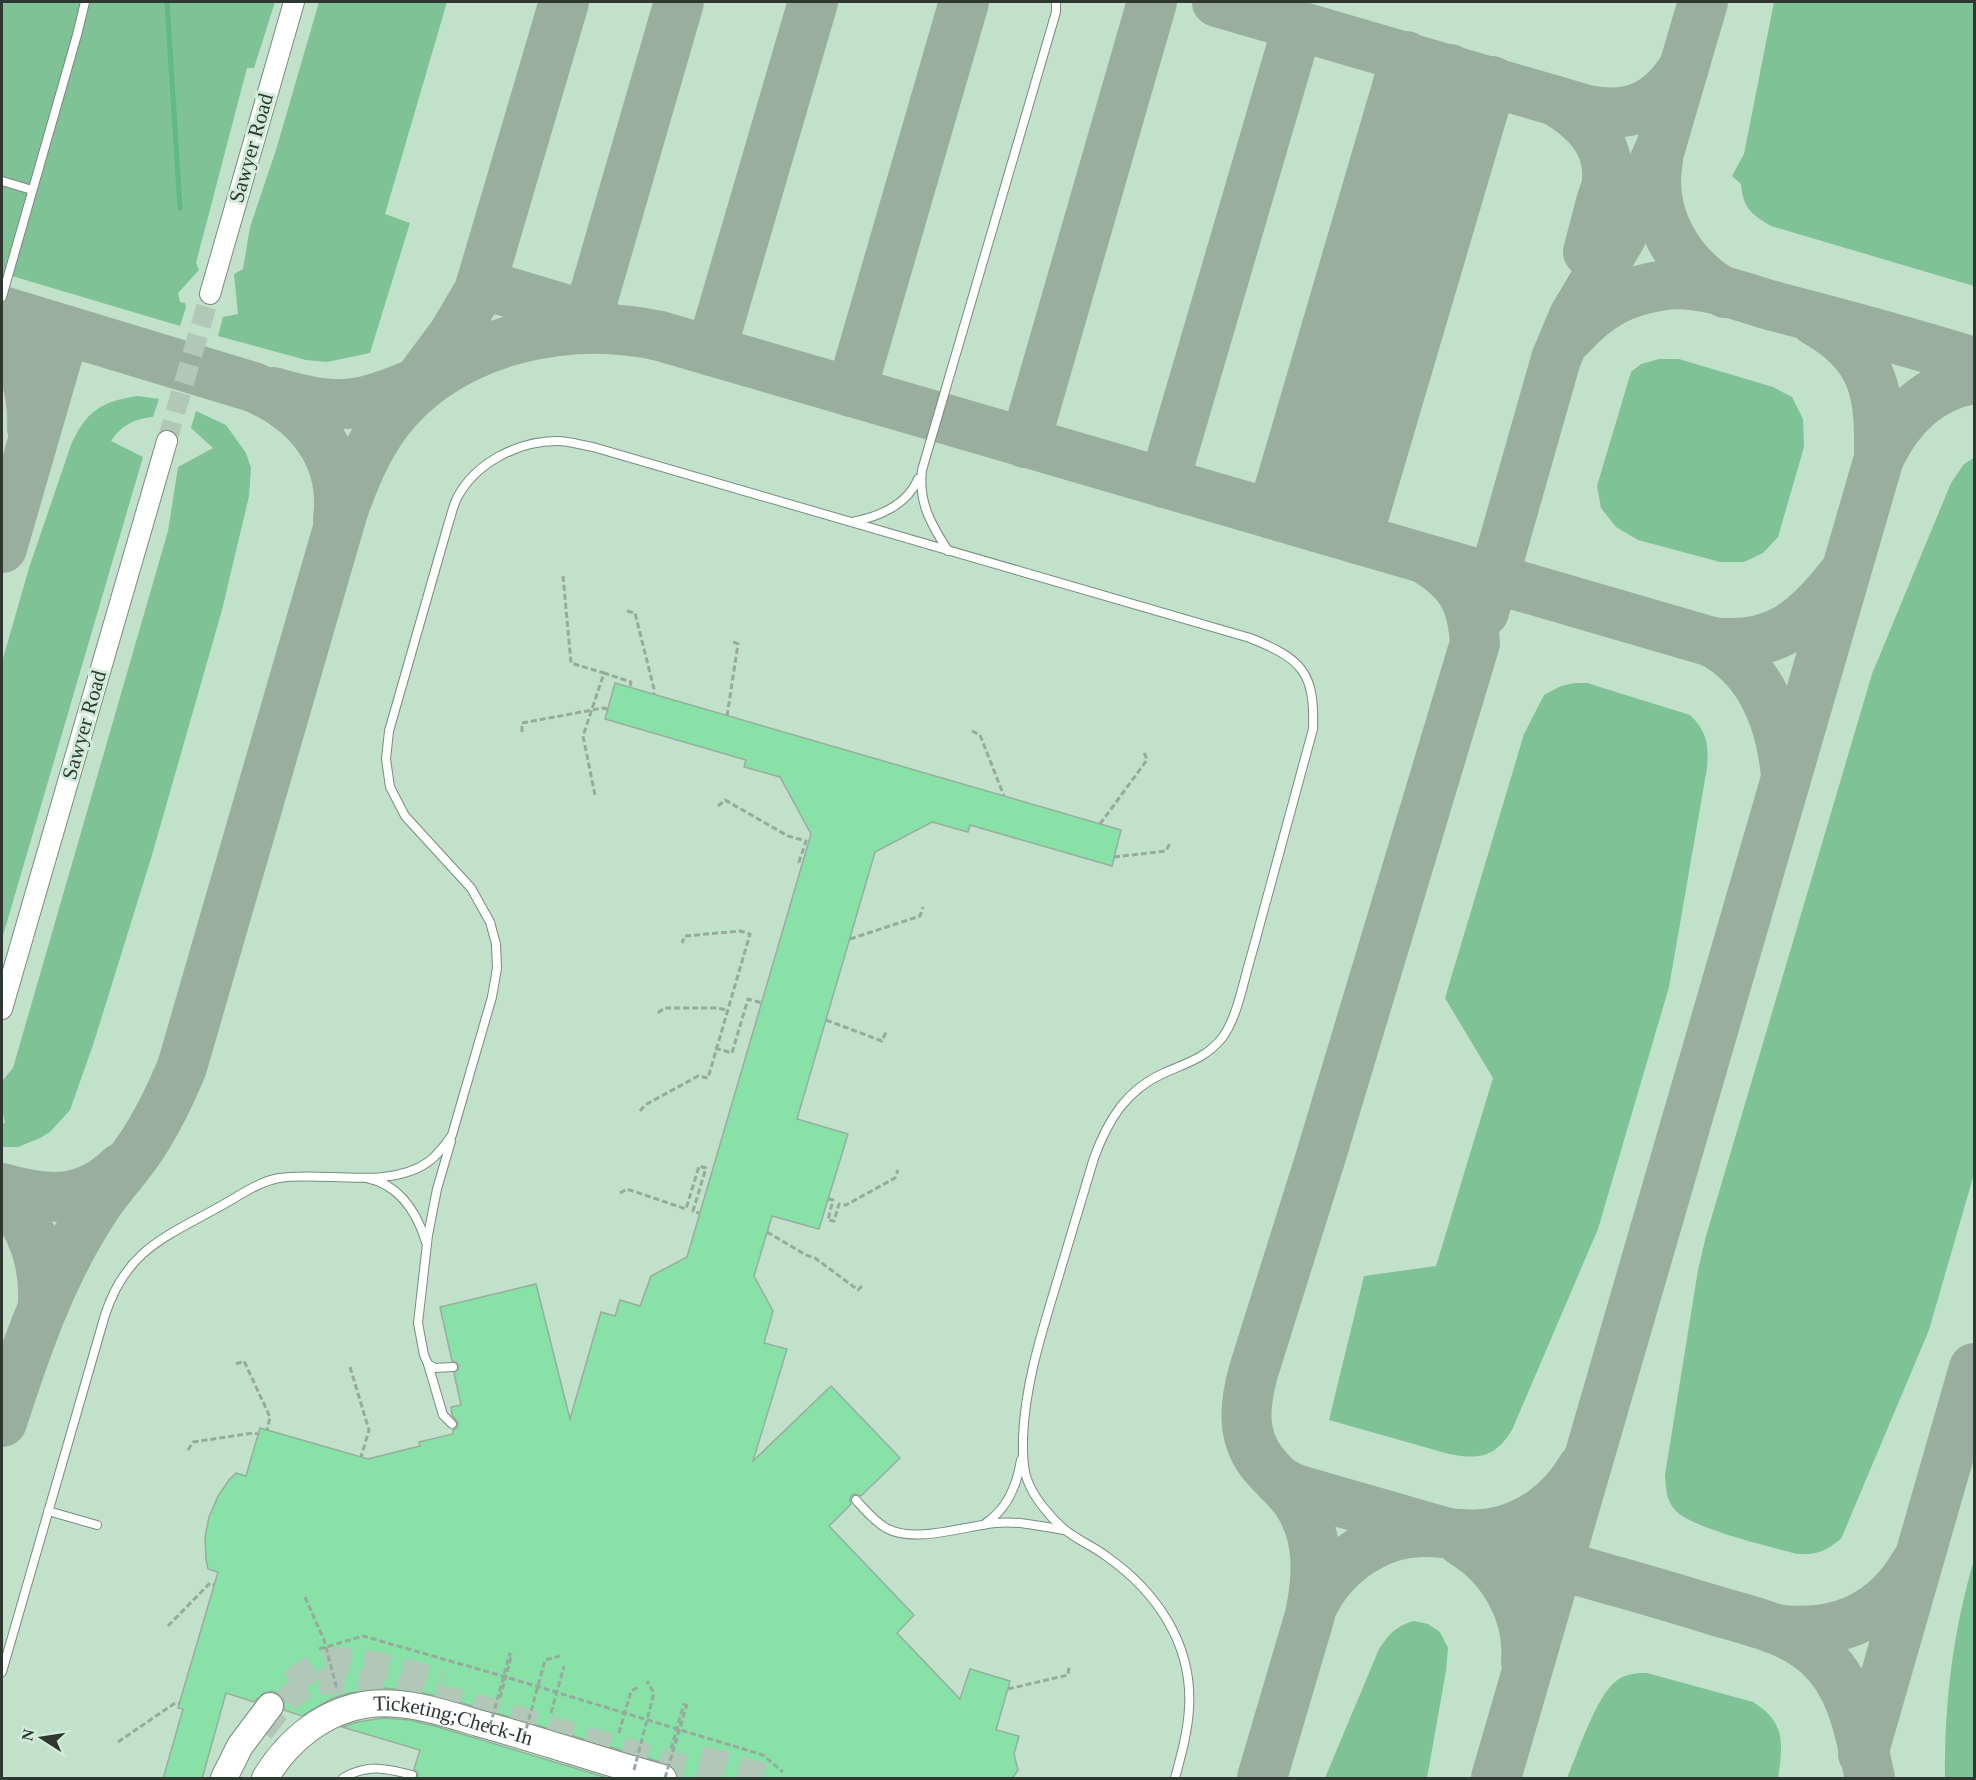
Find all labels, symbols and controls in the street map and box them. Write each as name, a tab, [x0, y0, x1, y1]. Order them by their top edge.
street label: Sawyer Road	[224, 90, 278, 205]
street label: Sawyer Road	[57, 667, 111, 782]
street label: Ticketing;Check-In	[373, 1691, 536, 1750]
north arrow	[12, 1708, 72, 1768]
text: N	[18, 1727, 37, 1742]

